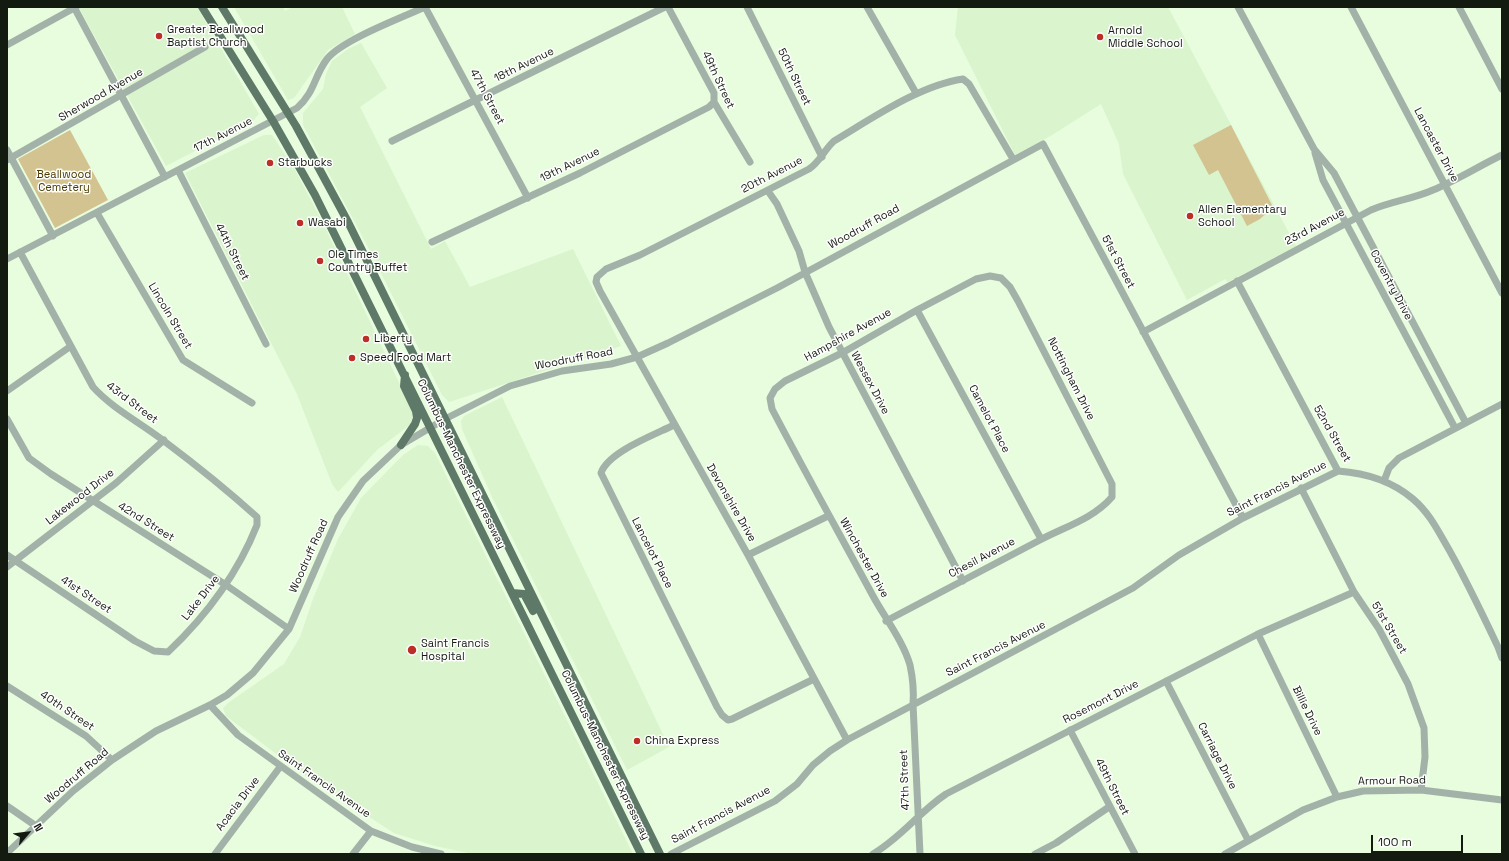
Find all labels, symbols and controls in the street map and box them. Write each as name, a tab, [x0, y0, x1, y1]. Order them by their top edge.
place label: Greater Beallwood Baptist Church	[167, 23, 264, 49]
place label: Arnold Middle School	[1108, 24, 1183, 50]
marker: Greater Beallwood Baptist Church	[154, 31, 164, 41]
marker: Arnold Middle School	[1095, 32, 1105, 42]
street label: 18th Avenue	[492, 45, 556, 85]
street label: 50th Street	[775, 46, 813, 108]
street label: 49th Street	[699, 49, 737, 111]
street label: Sherwood Avenue	[56, 65, 146, 125]
street label: 47th Street	[467, 67, 507, 127]
street label: Lancaster Drive	[1411, 106, 1461, 184]
street label: 17th Avenue	[191, 115, 255, 155]
street label: 19th Avenue	[538, 145, 602, 185]
street label: 20th Avenue	[739, 154, 805, 196]
place label: Starbucks	[278, 156, 332, 170]
marker: Starbucks	[265, 158, 275, 168]
park label: Beallwood Cemetery	[37, 168, 91, 194]
street label: Woodruff Road	[826, 202, 902, 252]
place label: Allen Elementary School	[1198, 203, 1287, 229]
street label: 23rd Avenue	[1283, 206, 1347, 248]
marker: Allen Elementary School	[1185, 211, 1195, 221]
place label: Wasabi	[308, 216, 346, 230]
marker: Wasabi	[295, 218, 305, 228]
street label: 44th Street	[212, 221, 252, 283]
street label: 51st Street	[1099, 233, 1137, 291]
place label: Ole Times Country Buffet	[328, 248, 407, 274]
street label: Coventry Drive	[1367, 248, 1415, 322]
marker: Ole Times Country Buffet	[315, 256, 325, 266]
street label: Lincoln Street	[145, 281, 195, 351]
street label: Hampshire Avenue	[802, 306, 894, 364]
place label: Liberty	[374, 332, 412, 346]
marker: Liberty	[361, 334, 371, 344]
street label: Nottingham Drive	[1044, 336, 1098, 422]
street label: Woodruff Road	[534, 345, 614, 373]
street label: Wessex Drive	[848, 349, 892, 417]
place label: Speed Food Mart	[360, 351, 451, 365]
marker: Speed Food Mart	[347, 353, 357, 363]
street label: Columbus-Manchester Expressway	[414, 377, 508, 551]
street label: 43rd Street	[104, 379, 160, 427]
street label: Camelot Place	[966, 383, 1012, 455]
street label: 52nd Street	[1310, 403, 1354, 465]
street label: Saint Francis Avenue	[1225, 458, 1329, 520]
street label: Devonshire Drive	[703, 462, 759, 544]
street label: Lakewood Drive	[43, 466, 117, 528]
street label: 42nd Street	[115, 500, 177, 544]
street label: Lancelot Place	[628, 515, 676, 591]
street label: Winchester Drive	[837, 516, 891, 600]
street label: Woodruff Road	[287, 517, 331, 595]
street label: Chesil Avenue	[947, 535, 1017, 581]
street label: Lake Drive	[179, 573, 223, 623]
street label: 41st Street	[58, 574, 114, 616]
street label: 51st Street	[1368, 600, 1410, 656]
street label: Saint Francis Avenue	[944, 618, 1048, 680]
place label: Saint Francis Hospital	[421, 637, 489, 663]
marker: Saint Francis Hospital	[406, 644, 418, 656]
street label: Columbus-Manchester Expressway	[558, 668, 652, 842]
street label: Rosemont Drive	[1061, 677, 1141, 727]
street label: Billie Drive	[1289, 684, 1325, 738]
street label: 40th Street	[38, 688, 96, 734]
street label: Carriage Drive	[1194, 720, 1240, 792]
place label: China Express	[645, 734, 719, 748]
marker: China Express	[632, 736, 642, 746]
street label: Woodruff Road	[42, 745, 112, 807]
street label: Saint Francis Avenue	[275, 747, 373, 821]
street label: 47th Street	[897, 749, 913, 811]
street label: 49th Street	[1092, 756, 1132, 818]
street label: Acacia Drive	[213, 774, 263, 834]
street label: Armour Road	[1358, 774, 1426, 788]
street label: Saint Francis Avenue	[669, 783, 773, 847]
north arrow	[8, 813, 48, 853]
text: N	[31, 821, 47, 834]
scale bar	[1373, 827, 1465, 853]
text: 100 m	[1378, 834, 1412, 850]

